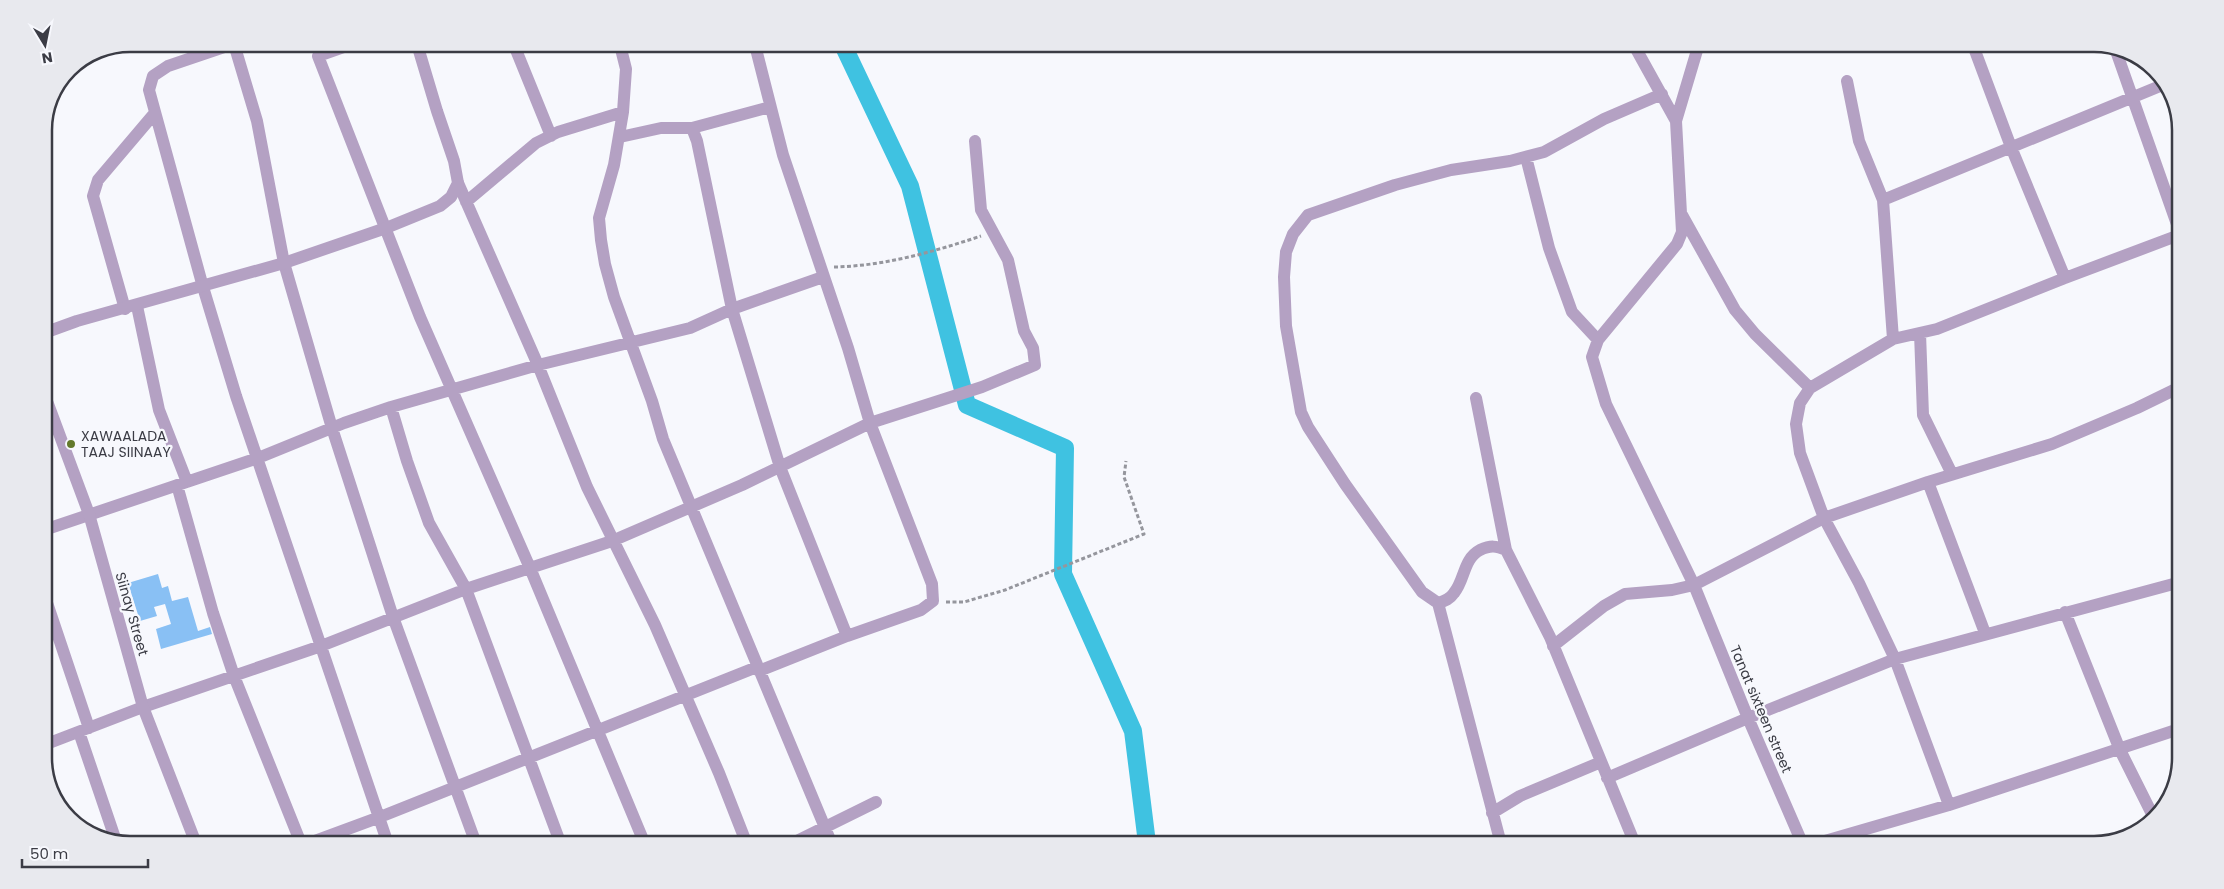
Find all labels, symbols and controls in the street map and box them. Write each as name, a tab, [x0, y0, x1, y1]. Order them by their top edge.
north arrow	[20, 20, 70, 70]
text: N	[40, 47, 54, 69]
place label: XAWAALADA TAAJ SIINAAY	[81, 426, 171, 462]
marker: XAWAALADA TAAJ SIINAAY	[65, 438, 77, 450]
street label: Siinay Street	[111, 570, 153, 658]
street label: Tanat sixteen street	[1725, 642, 1797, 776]
scale bar	[22, 836, 149, 868]
text: 50 m	[30, 843, 68, 864]

